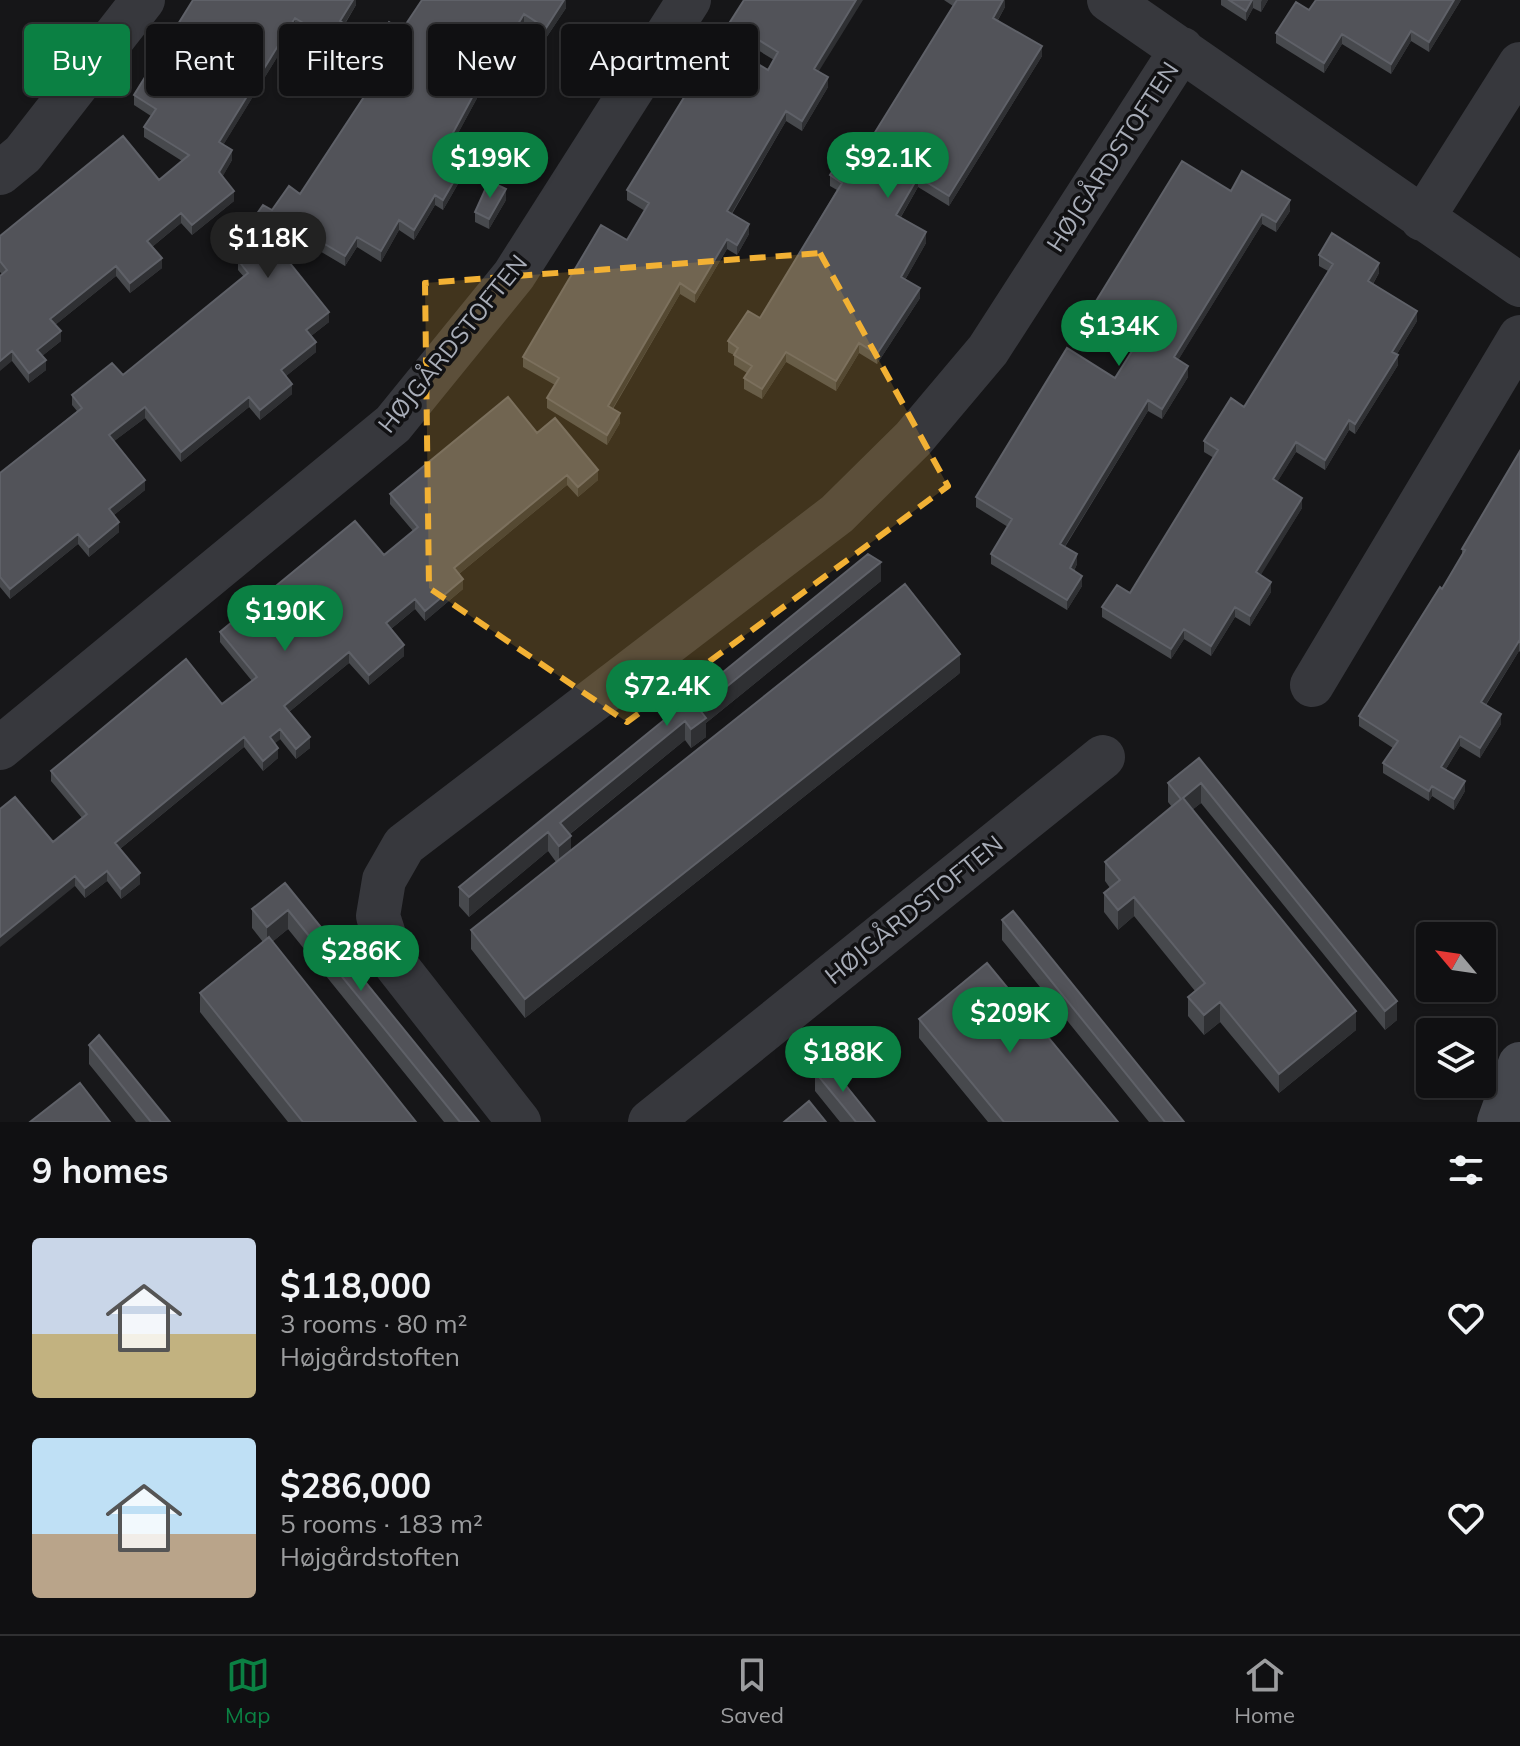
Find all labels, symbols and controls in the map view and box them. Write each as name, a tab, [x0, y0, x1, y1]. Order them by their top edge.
chip: Buy	[24, 24, 130, 96]
chip: Rent	[146, 24, 263, 96]
chip: Filters	[279, 24, 412, 96]
chip: New	[428, 24, 545, 96]
chip: Apartment	[561, 24, 758, 96]
street label: HØJGÅRDSTOFTEN	[1040, 56, 1185, 257]
pin: $199K	[434, 132, 546, 200]
pin: $92.1K	[823, 132, 953, 200]
text: $199K	[450, 141, 530, 174]
text: $92.1K	[845, 141, 931, 174]
pin: $118K	[212, 212, 324, 280]
text: $118K	[228, 221, 308, 254]
street label: HØJGÅRDSTOFTEN	[371, 248, 533, 438]
pin: $134K	[1063, 300, 1175, 368]
text: $134K	[1079, 309, 1159, 342]
pin: $190K	[229, 585, 341, 653]
text: $190K	[245, 594, 325, 627]
pin: $72.4K	[602, 660, 732, 728]
text: $72.4K	[624, 669, 710, 702]
street label: HØJGÅRDSTOFTEN	[818, 828, 1008, 990]
north arrow	[1416, 922, 1496, 1002]
map controls	[1416, 922, 1496, 1098]
pin: $286K	[305, 925, 417, 993]
text: $286K	[321, 934, 401, 967]
pin: $209K	[954, 987, 1066, 1055]
text: $209K	[970, 996, 1050, 1029]
button: layers	[1416, 1018, 1496, 1098]
pin: $188K	[787, 1026, 899, 1094]
text: $188K	[803, 1035, 883, 1068]
icon: filters	[1444, 1148, 1488, 1192]
text: 9 homes	[32, 1149, 169, 1192]
text: $118,000	[280, 1264, 431, 1307]
icon: home	[96, 1270, 192, 1366]
icon: heart	[1444, 1296, 1488, 1340]
text: 3 rooms · 80 m²	[280, 1307, 467, 1340]
text: Højgårdstoften	[280, 1340, 460, 1373]
text: $286,000	[280, 1464, 431, 1507]
icon: home	[96, 1470, 192, 1566]
icon: heart	[1444, 1496, 1488, 1540]
text: 5 rooms · 183 m²	[280, 1507, 483, 1540]
text: Højgårdstoften	[280, 1540, 460, 1573]
tab: Map	[225, 1653, 270, 1729]
tab: Saved	[721, 1653, 784, 1729]
tab: Home	[1234, 1653, 1295, 1729]

